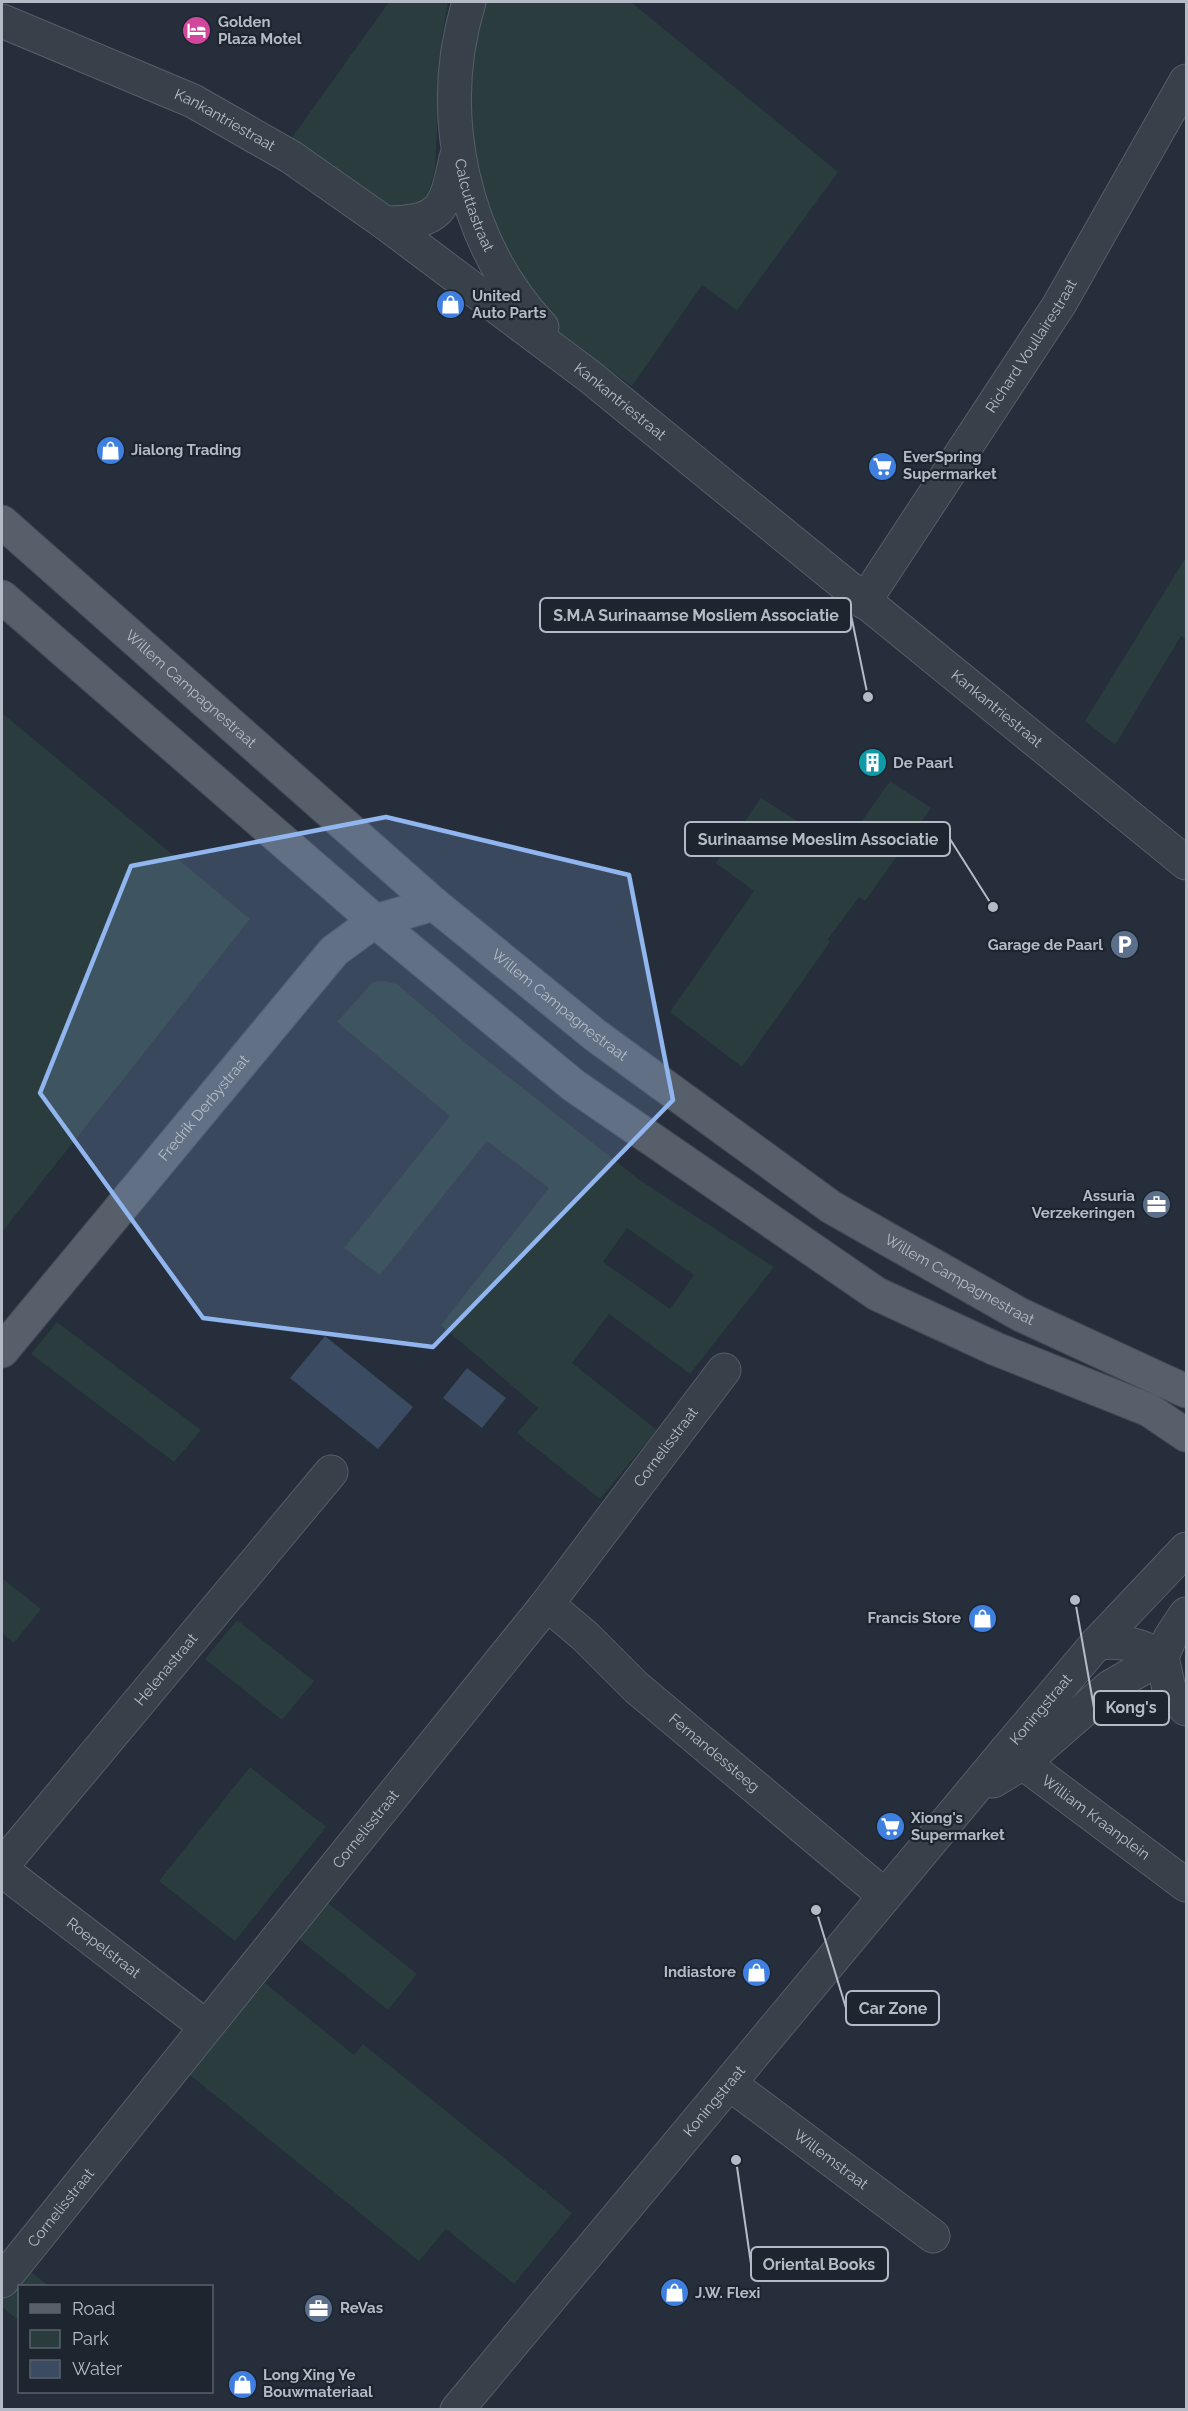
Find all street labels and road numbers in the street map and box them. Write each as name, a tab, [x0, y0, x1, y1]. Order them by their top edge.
street label: Kankantriestraat	[172, 85, 278, 155]
street label: Calcuttastraat	[451, 157, 498, 255]
street label: Richard Voullairestraat	[982, 276, 1081, 416]
street label: Kankantriestraat	[571, 359, 669, 444]
street label: Willem Campagnestraat	[121, 626, 260, 752]
street label: Kankantriestraat	[947, 666, 1046, 751]
street label: Willem Campagnestraat	[488, 945, 631, 1065]
street label: Fredrik Derbystraat	[155, 1051, 253, 1165]
street label: Willem Campagnestraat	[882, 1230, 1037, 1329]
street label: Cornelisstraat	[630, 1403, 702, 1491]
street label: Helenastraat	[131, 1630, 201, 1709]
street label: Koningstraat	[1006, 1670, 1076, 1748]
street label: Fernandessteeg	[665, 1710, 763, 1796]
street label: William Kraanplein	[1038, 1771, 1153, 1864]
street label: Cornelisstraat	[329, 1786, 403, 1872]
street label: Roepelstraat	[63, 1914, 144, 1982]
street label: Koningstraat	[679, 2062, 749, 2140]
street label: Willemstraat	[790, 2126, 872, 2193]
street label: Cornelisstraat	[24, 2165, 98, 2251]

